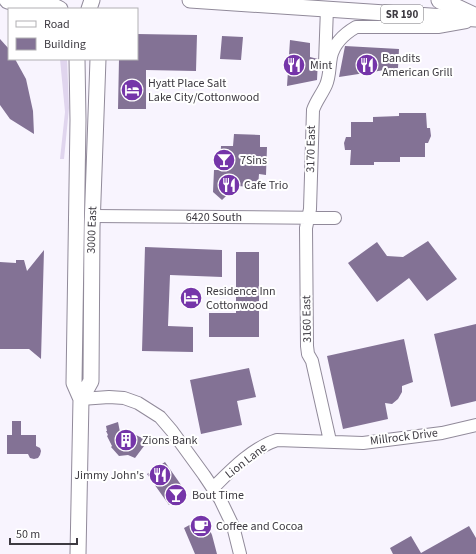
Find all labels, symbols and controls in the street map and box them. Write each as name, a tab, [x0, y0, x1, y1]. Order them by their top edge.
road number: SR 190	[381, 5, 423, 23]
legend	[8, 8, 138, 60]
text: Road	[44, 16, 70, 33]
text: Building	[44, 36, 86, 53]
place label: Bandits American Grill	[382, 50, 453, 81]
restaurant icon: Mint	[281, 52, 307, 78]
restaurant icon: Bandits American Grill	[354, 52, 380, 78]
place label: Mint	[310, 57, 332, 74]
place label: Hyatt Place Salt Lake City/Cottonwood	[148, 75, 260, 106]
hotel icon: Hyatt Place Salt Lake City/Cottonwood	[119, 77, 145, 103]
street label: 3170 East	[302, 125, 320, 173]
bar icon: 7Sins	[211, 147, 237, 173]
place label: 7Sins	[240, 152, 267, 169]
restaurant icon: Cafe Trio	[216, 172, 242, 198]
place label: Cafe Trio	[244, 177, 288, 194]
street label: 3000 East	[83, 206, 101, 254]
street label: 6420 South	[186, 209, 242, 226]
place label: Residence Inn Cottonwood	[206, 283, 276, 314]
hotel icon: Residence Inn Cottonwood	[178, 285, 204, 311]
street label: 3160 East	[298, 295, 316, 343]
street label: Millrock Drive	[369, 424, 439, 450]
building icon: Zions Bank	[113, 427, 139, 453]
place label: Zions Bank	[142, 432, 198, 449]
street label: Lion Lane	[222, 439, 270, 483]
restaurant icon: Jimmy John's	[147, 462, 173, 488]
place label: Jimmy John's	[74, 467, 144, 484]
bar icon: Bout Time	[163, 482, 189, 508]
place label: Bout Time	[192, 487, 244, 504]
cafe icon: Coffee and Cocoa	[188, 513, 214, 539]
place label: Coffee and Cocoa	[216, 518, 303, 535]
scale bar	[10, 520, 77, 546]
text: 50 m	[16, 526, 40, 543]

